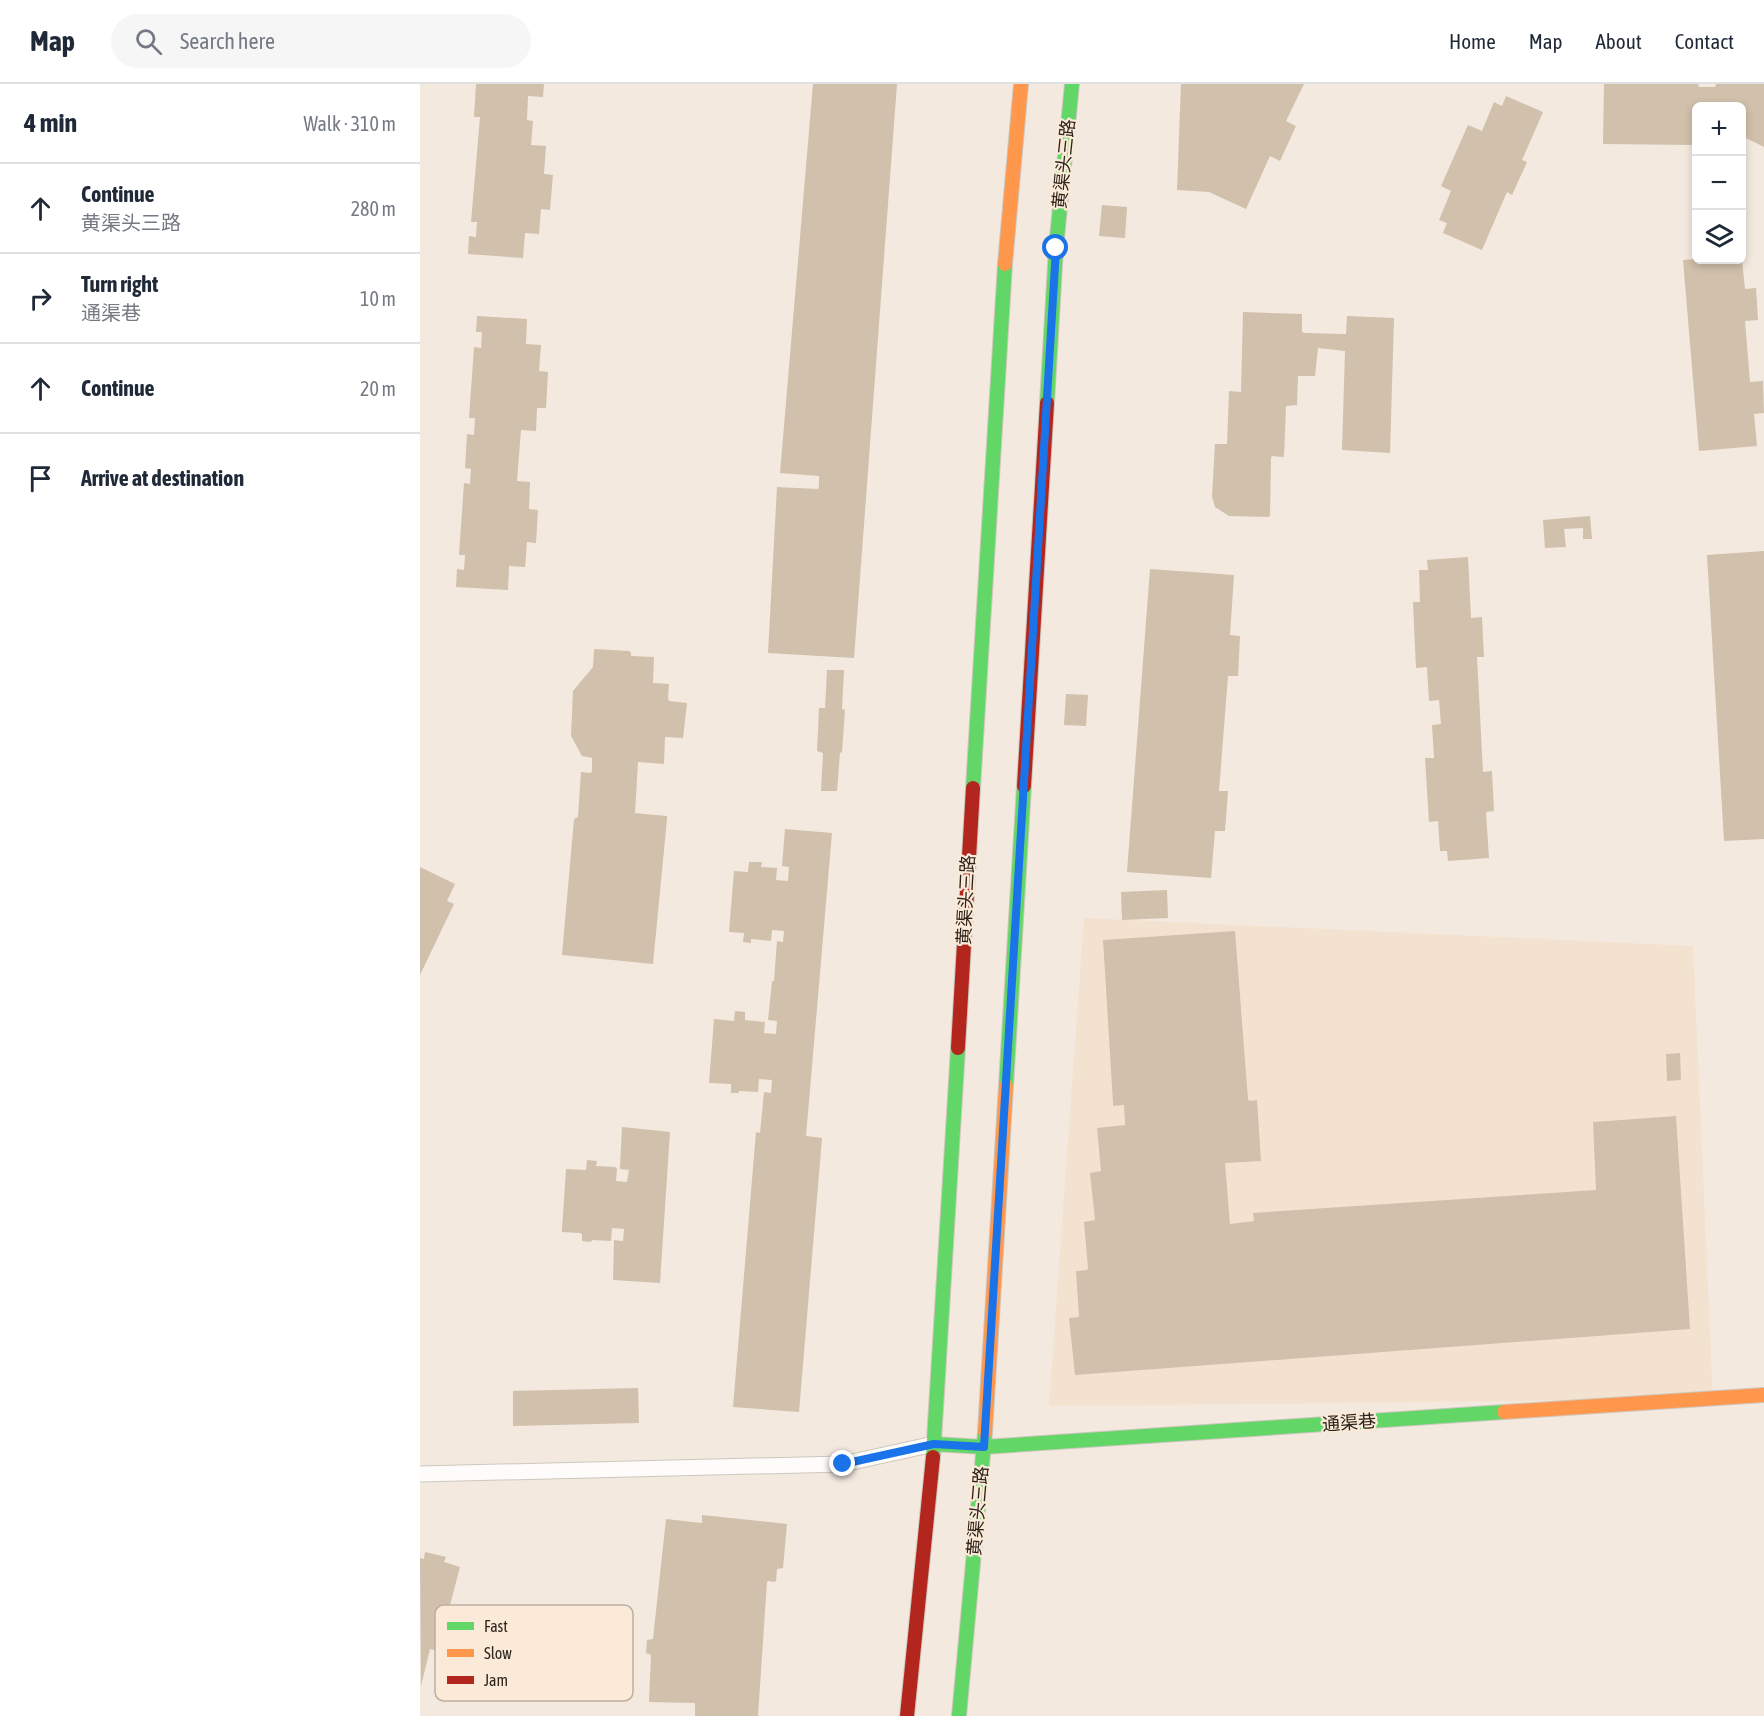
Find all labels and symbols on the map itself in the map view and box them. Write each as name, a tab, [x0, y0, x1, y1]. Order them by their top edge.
street label: 黄渠头三路	[1048, 118, 1079, 210]
route start	[1042, 234, 1068, 260]
street label: 黄渠头三路	[953, 854, 978, 945]
street label: 通渠巷	[1321, 1410, 1377, 1435]
route end	[829, 1450, 855, 1476]
street label: 黄渠头三路	[963, 1465, 992, 1557]
legend	[435, 1605, 633, 1701]
text: Fast	[484, 1617, 508, 1635]
text: Slow	[484, 1644, 512, 1662]
text: Jam	[484, 1671, 508, 1689]

